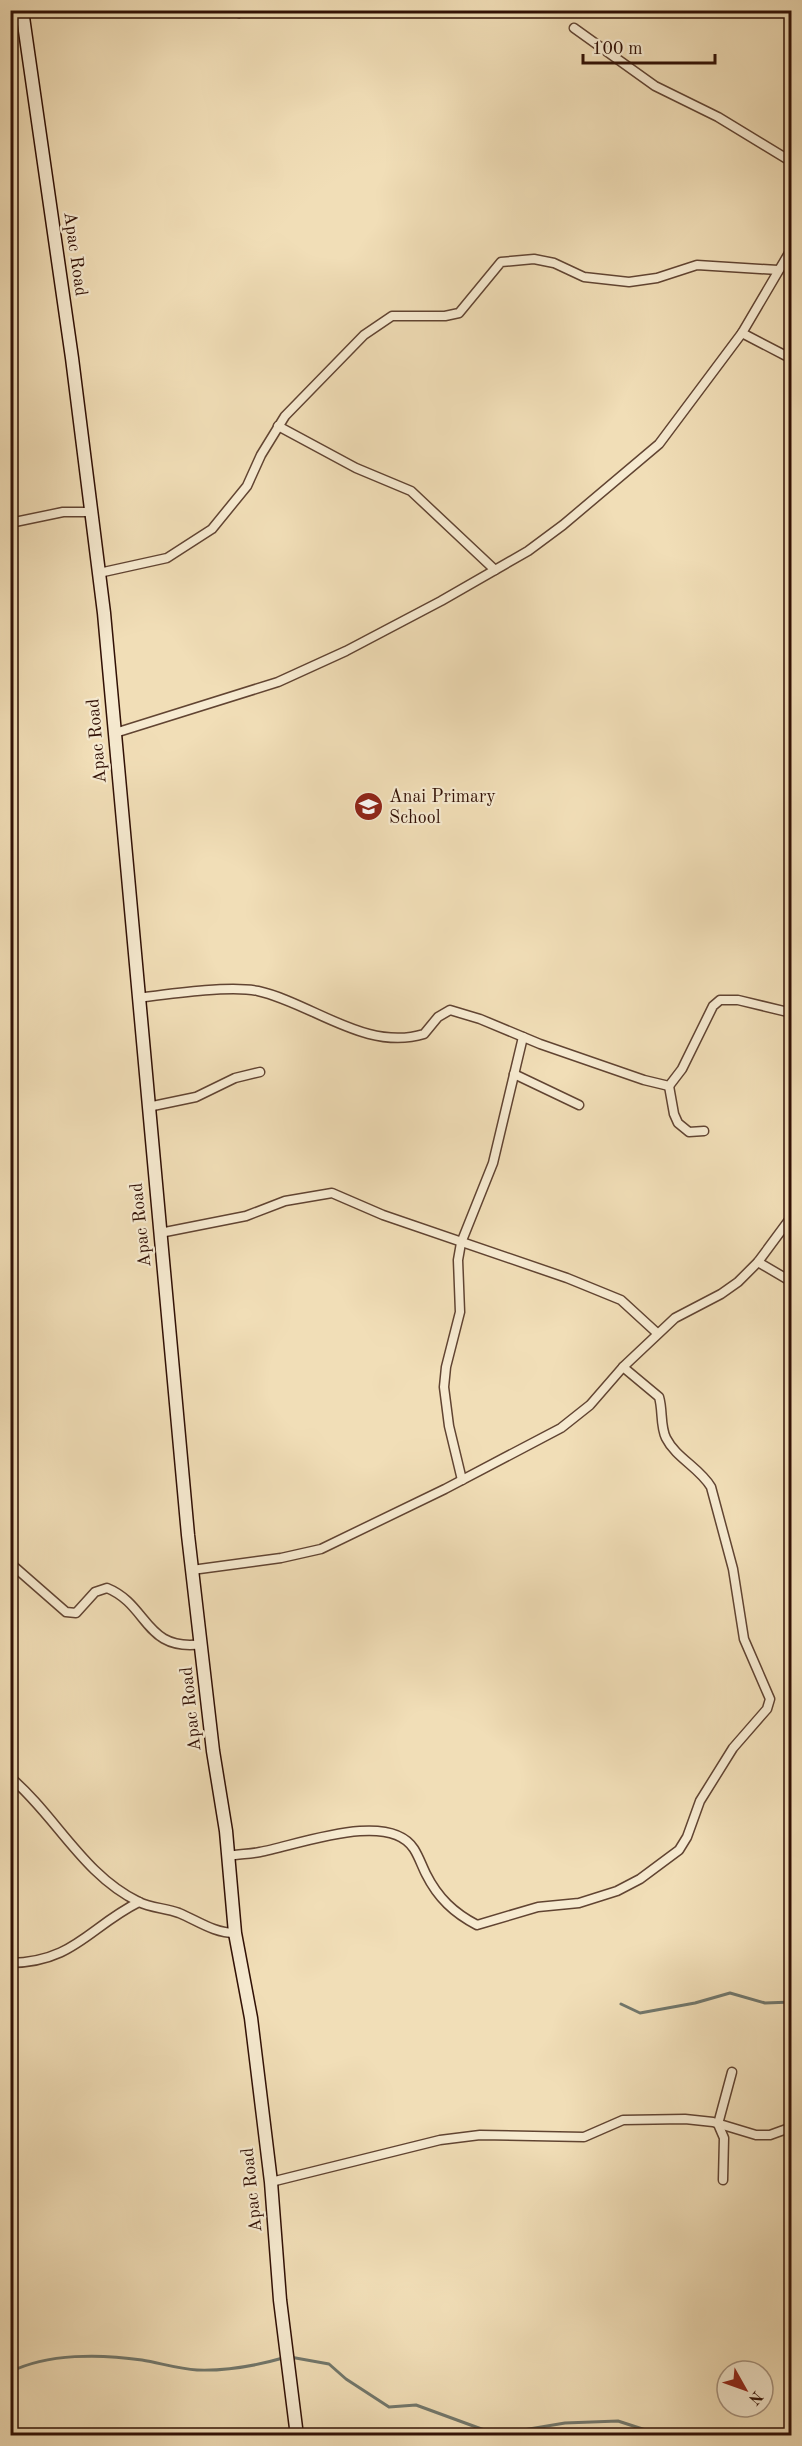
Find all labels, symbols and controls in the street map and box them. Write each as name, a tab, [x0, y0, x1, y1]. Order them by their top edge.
scale bar	[583, 27, 715, 65]
text: 100 m	[592, 40, 643, 58]
street label: Apac Road	[60, 211, 90, 297]
street label: Apac Road	[84, 698, 110, 784]
place label: Anai Primary School	[389, 788, 496, 827]
school or university icon: Anai Primary School	[352, 791, 384, 823]
street label: Apac Road	[128, 1182, 154, 1268]
street label: Apac Road	[178, 1666, 204, 1752]
street label: Apac Road	[239, 2147, 265, 2233]
north arrow	[715, 2359, 775, 2419]
text: N	[744, 2388, 765, 2408]

